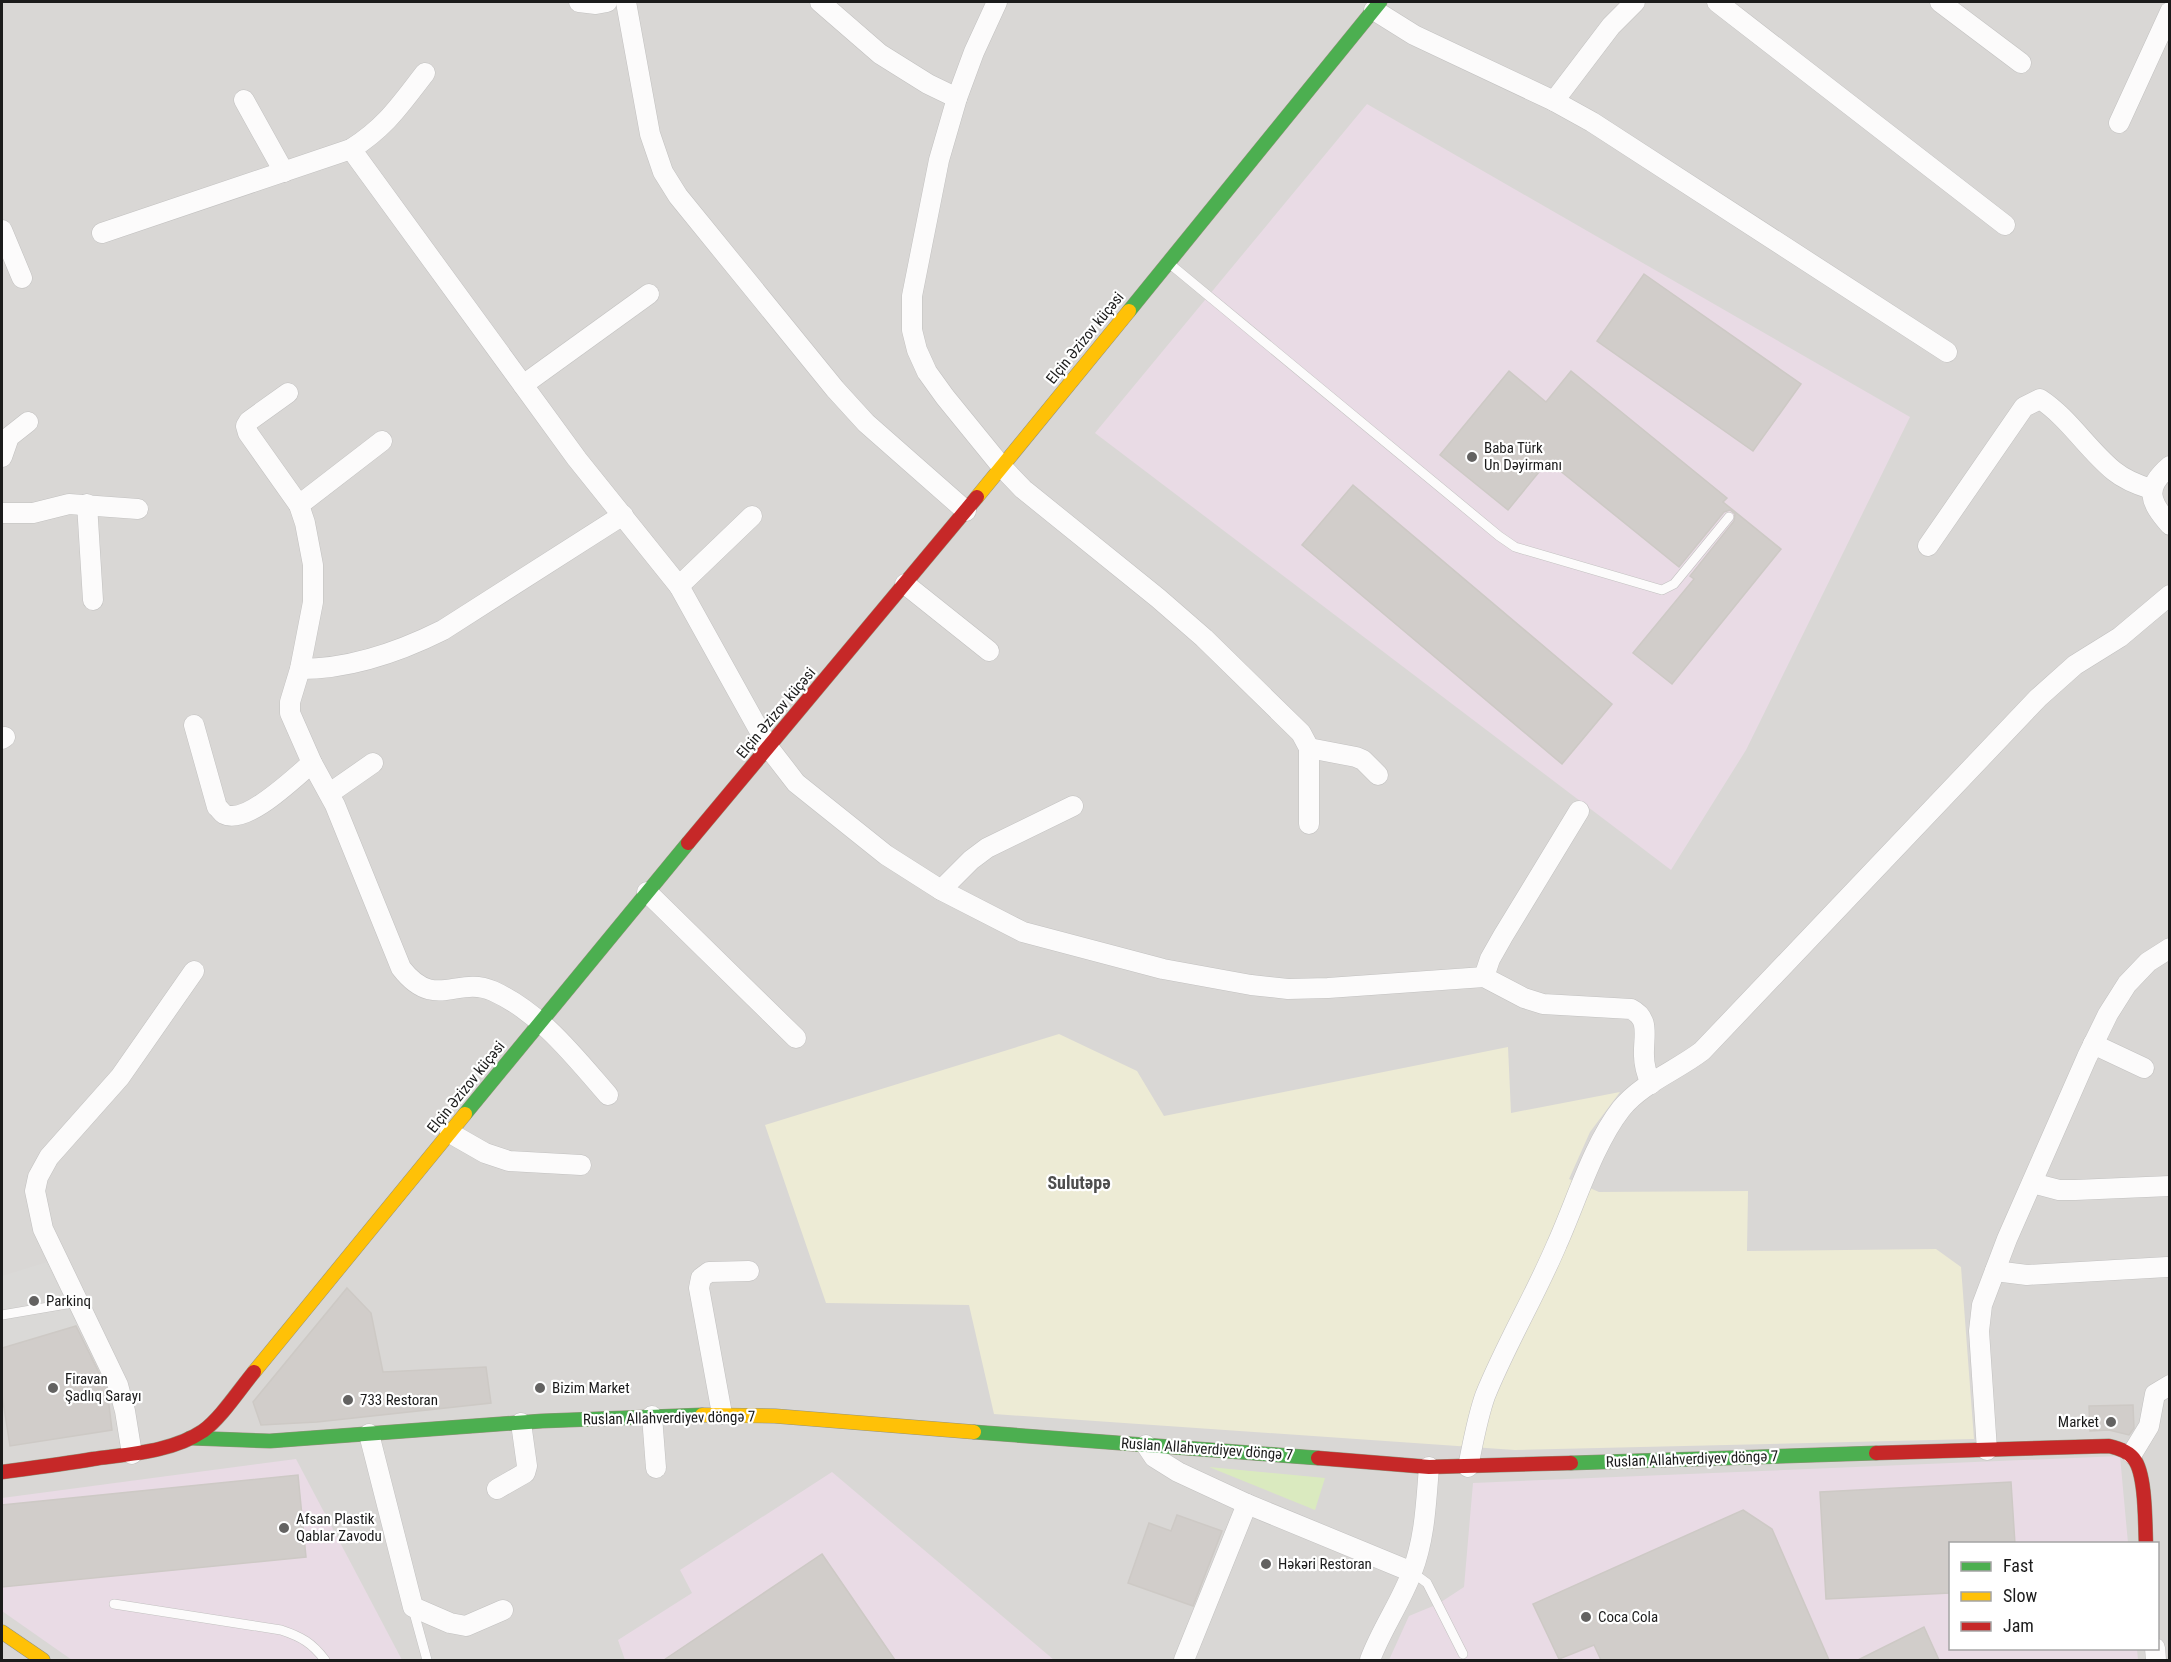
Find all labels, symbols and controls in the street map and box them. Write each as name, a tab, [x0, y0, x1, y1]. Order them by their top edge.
street label: Elçin Əzizov küçəsi	[1042, 288, 1128, 388]
place label: Baba Türk Un Dəyirmanı	[1484, 439, 1562, 474]
marker: Baba Türk Un Dəyirmanı	[1465, 450, 1479, 464]
street label: Elçin Əzizov küçəsi	[733, 664, 819, 762]
street label: Elçin Əzizov küçəsi	[423, 1037, 509, 1137]
district label: Sulutəpə	[1047, 1172, 1111, 1193]
place label: Parkinq	[46, 1292, 91, 1310]
marker: Parkinq	[27, 1294, 41, 1308]
place label: Firavan Şadlıq Sarayı	[65, 1370, 141, 1405]
place label: Bizim Market	[552, 1379, 630, 1397]
marker: Firavan Şadlıq Sarayı	[46, 1381, 60, 1395]
marker: Bizim Market	[533, 1381, 547, 1395]
place label: 733 Restoran	[360, 1391, 438, 1409]
marker: 733 Restoran	[341, 1393, 355, 1407]
street label: Ruslan Allahverdiyev döngə 7	[583, 1407, 755, 1429]
place label: Market	[2058, 1413, 2099, 1431]
marker: Market	[2104, 1415, 2118, 1429]
street label: Ruslan Allahverdiyev döngə 7	[1120, 1434, 1294, 1464]
street label: Ruslan Allahverdiyev döngə 7	[1606, 1447, 1778, 1471]
place label: Afsan Plastik Qablar Zavodu	[296, 1510, 382, 1545]
marker: Afsan Plastik Qablar Zavodu	[277, 1521, 291, 1535]
legend	[1949, 1542, 2159, 1650]
place label: Həkəri Restoran	[1278, 1555, 1372, 1573]
text: Fast	[2003, 1555, 2034, 1576]
marker: Həkəri Restoran	[1259, 1557, 1273, 1571]
text: Slow	[2003, 1585, 2038, 1606]
place label: Coca Cola	[1598, 1608, 1658, 1626]
marker: Coca Cola	[1579, 1610, 1593, 1624]
text: Jam	[2003, 1615, 2034, 1636]

